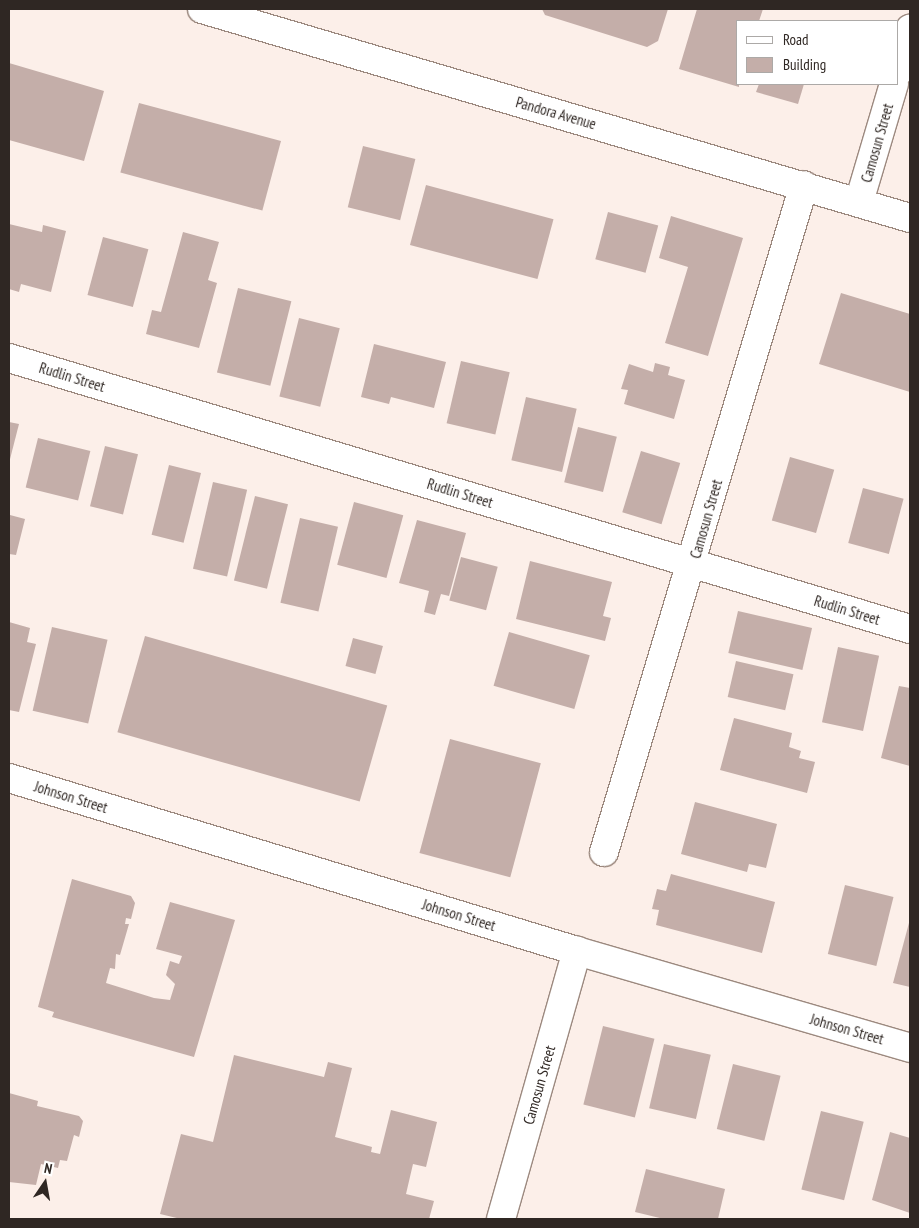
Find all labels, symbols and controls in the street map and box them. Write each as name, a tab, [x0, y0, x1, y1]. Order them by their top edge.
legend	[736, 20, 899, 85]
text: Road	[783, 30, 809, 49]
text: Building	[783, 55, 826, 74]
street label: Pandora Avenue	[514, 93, 598, 133]
street label: Camosun Street	[857, 101, 897, 185]
street label: Rudlin Street	[37, 358, 107, 396]
street label: Rudlin Street	[425, 474, 495, 512]
street label: Camosun Street	[686, 477, 726, 561]
street label: Rudlin Street	[812, 591, 882, 629]
street label: Johnson Street	[32, 777, 110, 817]
street label: Johnson Street	[420, 895, 498, 935]
street label: Johnson Street	[808, 1010, 886, 1048]
street label: Camosun Street	[519, 1043, 559, 1127]
north arrow	[20, 1158, 70, 1208]
text: N	[43, 1159, 54, 1178]

